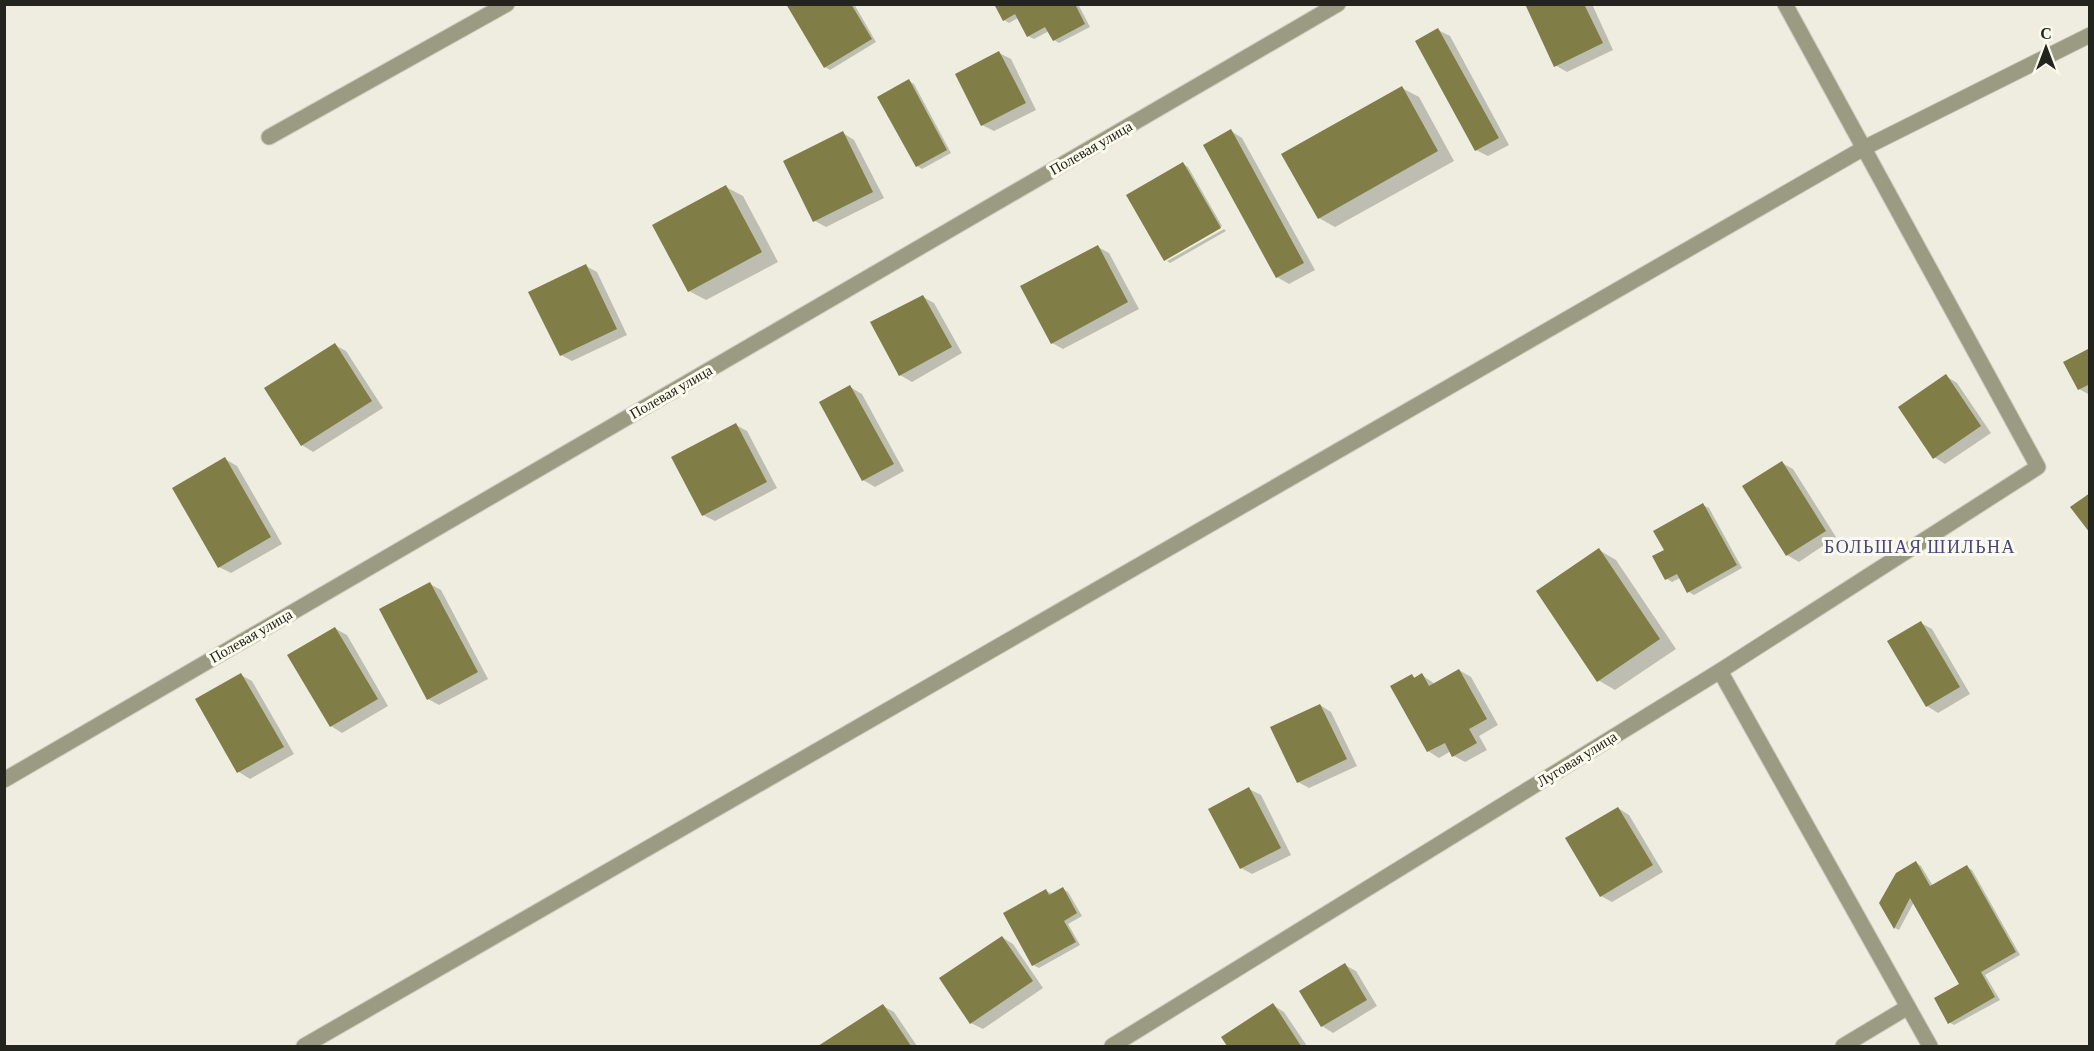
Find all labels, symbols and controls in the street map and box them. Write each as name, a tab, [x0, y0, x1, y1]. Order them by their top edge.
north arrow	[2016, 18, 2076, 78]
text: С	[2040, 25, 2052, 42]
street label: Полевая улица	[1047, 118, 1135, 178]
street label: Полевая улица	[627, 362, 715, 422]
district label: БОЛЬШАЯ ШИЛЬНА	[1824, 537, 2016, 557]
street label: Полевая улица	[207, 606, 295, 666]
street label: Луговая улица	[1534, 728, 1620, 790]

